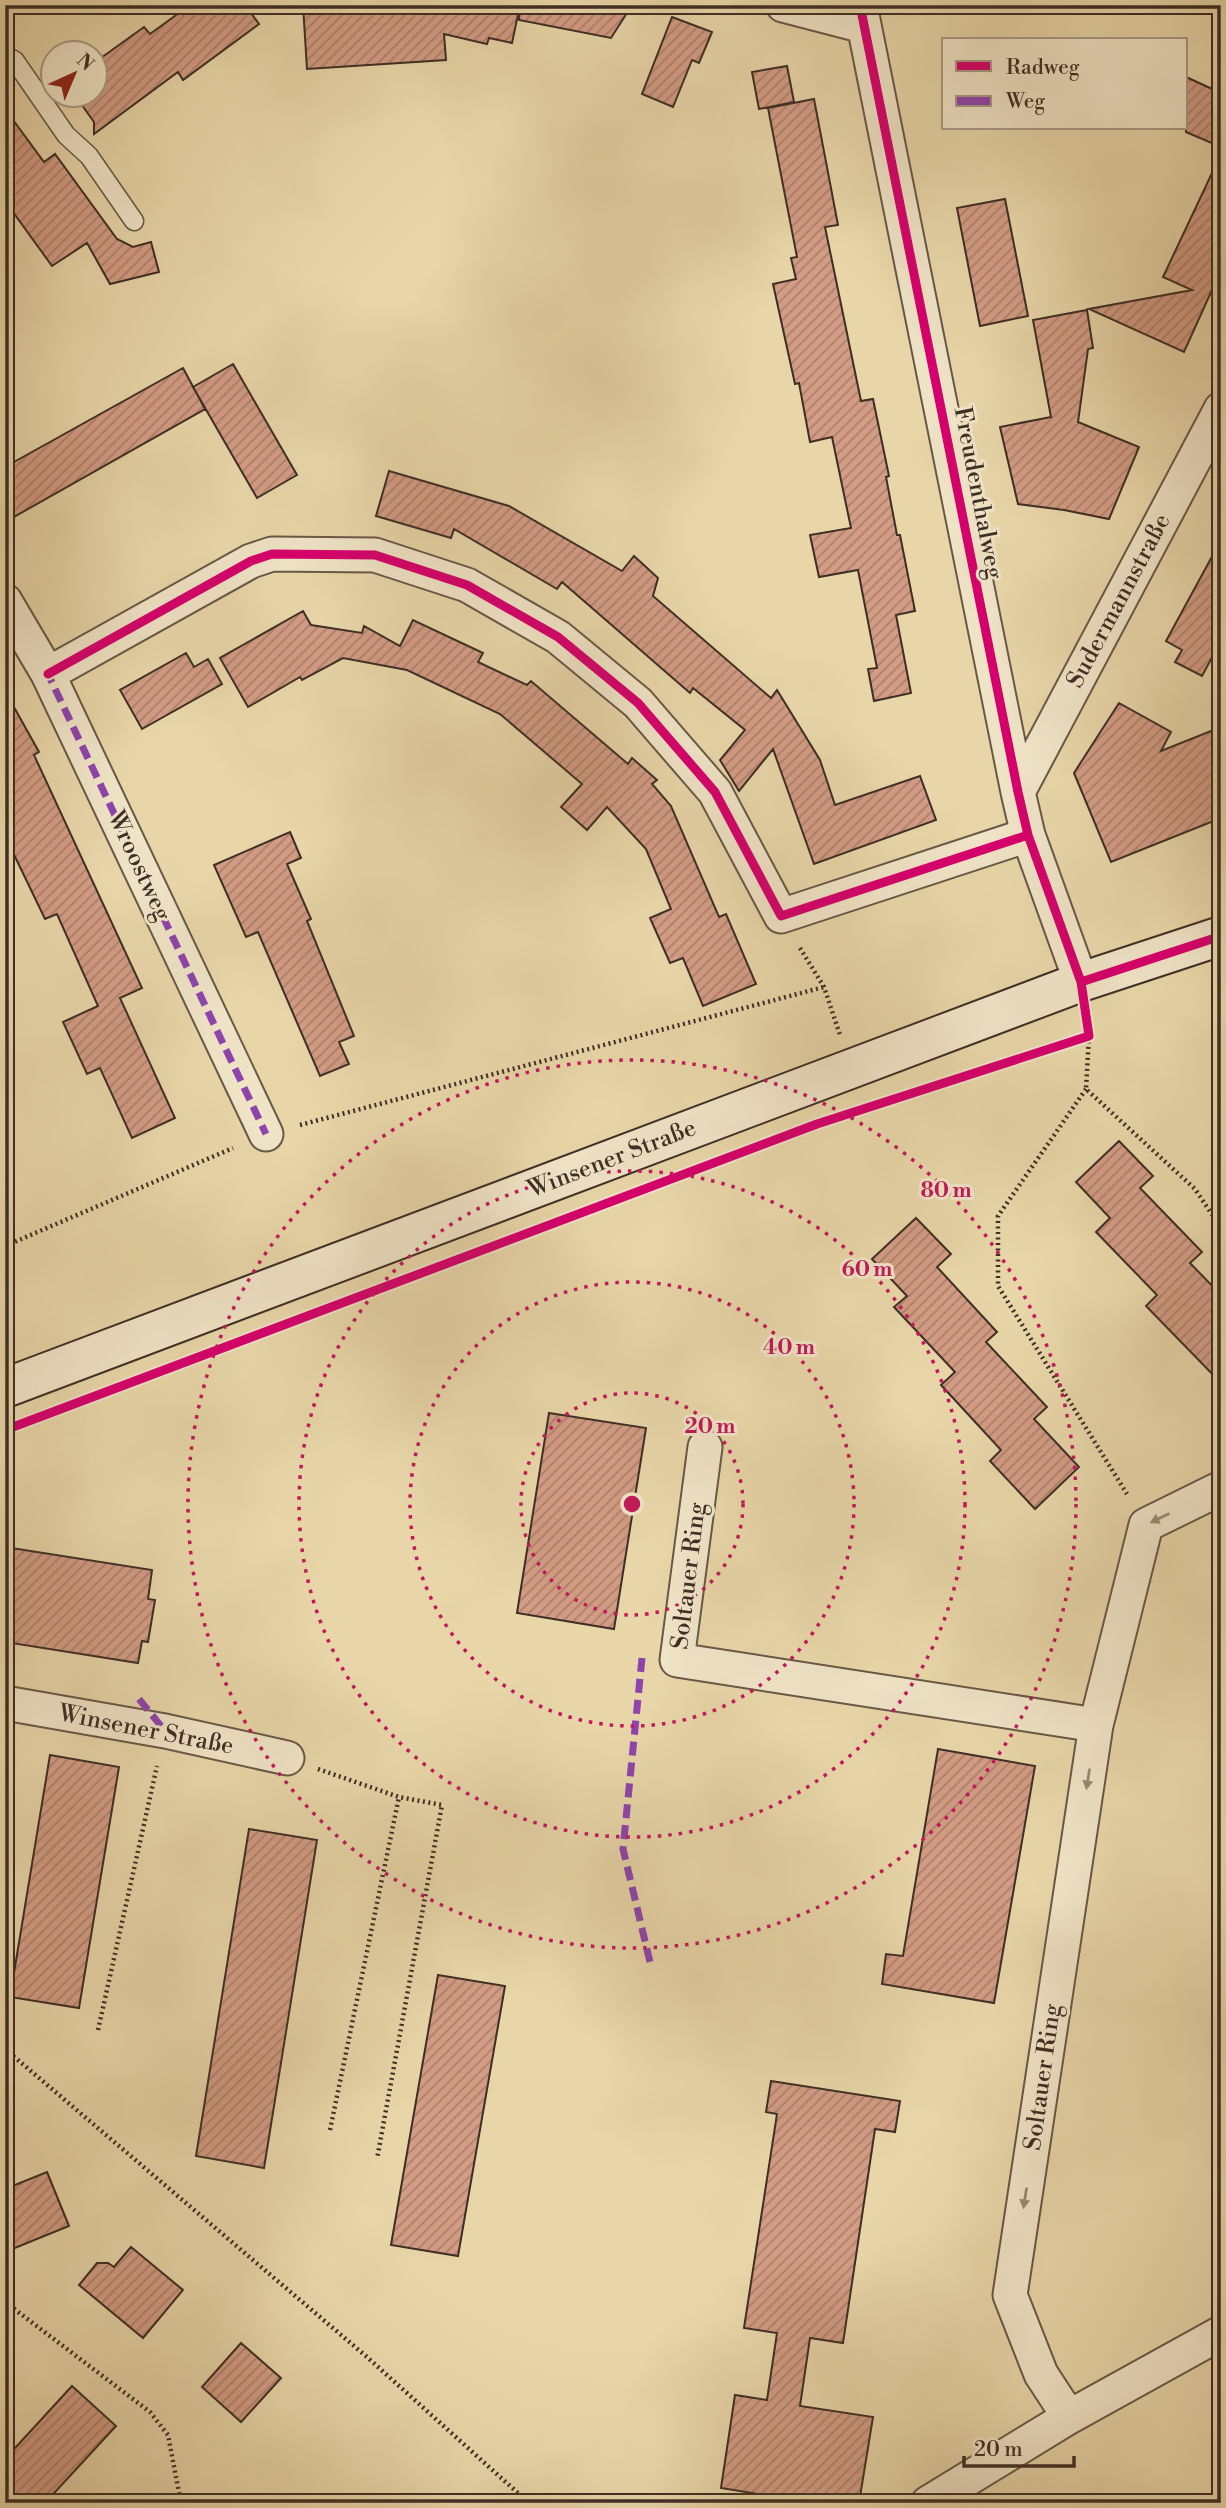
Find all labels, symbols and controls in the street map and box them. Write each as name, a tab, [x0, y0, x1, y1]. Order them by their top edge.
north arrow	[38, 38, 108, 108]
legend	[942, 38, 1188, 130]
text: N	[71, 49, 99, 76]
text: Radweg	[1006, 55, 1080, 81]
text: Weg	[1005, 89, 1045, 115]
street label: Freudenthalweg	[947, 404, 1010, 582]
street label: Sudermannstraße	[1060, 509, 1178, 693]
street label: Wroostweg	[100, 805, 178, 926]
street label: Winsener Straße	[523, 1113, 700, 1205]
text: 80 m	[920, 1178, 972, 1204]
text: 60 m	[842, 1257, 892, 1283]
text: 40 m	[763, 1335, 815, 1361]
text: 20 m	[685, 1414, 735, 1440]
centre of rings	[620, 1492, 644, 1516]
street label: Soltauer Ring	[665, 1500, 713, 1651]
one-way arrow	[1150, 1513, 1170, 1524]
street label: Winsener Straße	[55, 1698, 236, 1762]
one-way arrow	[1082, 1768, 1093, 1790]
street label: Soltauer Ring	[1018, 2001, 1068, 2152]
one-way arrow	[1019, 2187, 1030, 2209]
scale bar	[964, 2424, 1074, 2468]
text: 20 m	[974, 2437, 1023, 2463]

